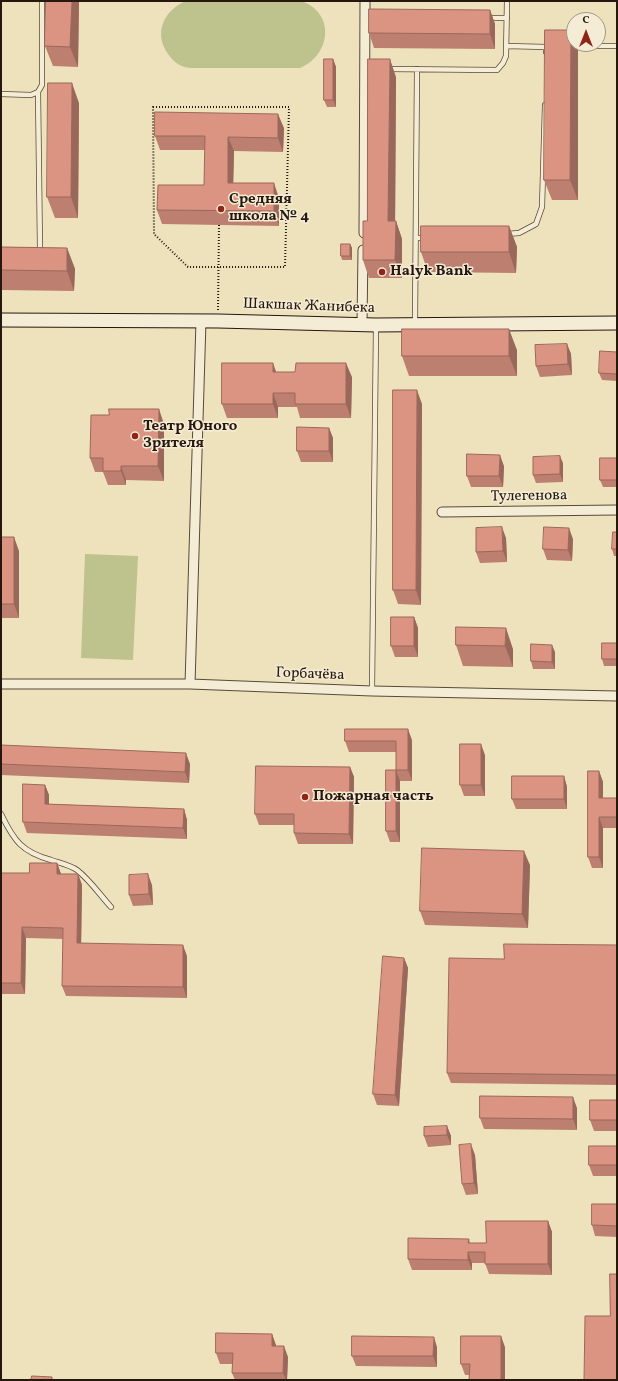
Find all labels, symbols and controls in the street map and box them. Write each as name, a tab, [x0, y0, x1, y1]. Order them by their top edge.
north arrow	[566, 12, 606, 52]
text: С	[582, 13, 590, 28]
place label: Средняя школа № 4	[229, 191, 309, 226]
marker: Средняя школа № 4	[216, 204, 226, 214]
place label: Halyk Bank	[390, 263, 473, 281]
marker: Halyk Bank	[377, 267, 387, 277]
street label: Шакшак Жанибека	[243, 296, 375, 318]
place label: Театр Юного Зрителя	[143, 418, 237, 453]
marker: Театр Юного Зрителя	[130, 431, 140, 441]
street label: Тулегенова	[491, 487, 567, 507]
street label: Горбачёва	[275, 665, 345, 685]
place label: Пожарная часть	[313, 788, 434, 806]
marker: Пожарная часть	[300, 792, 310, 802]

